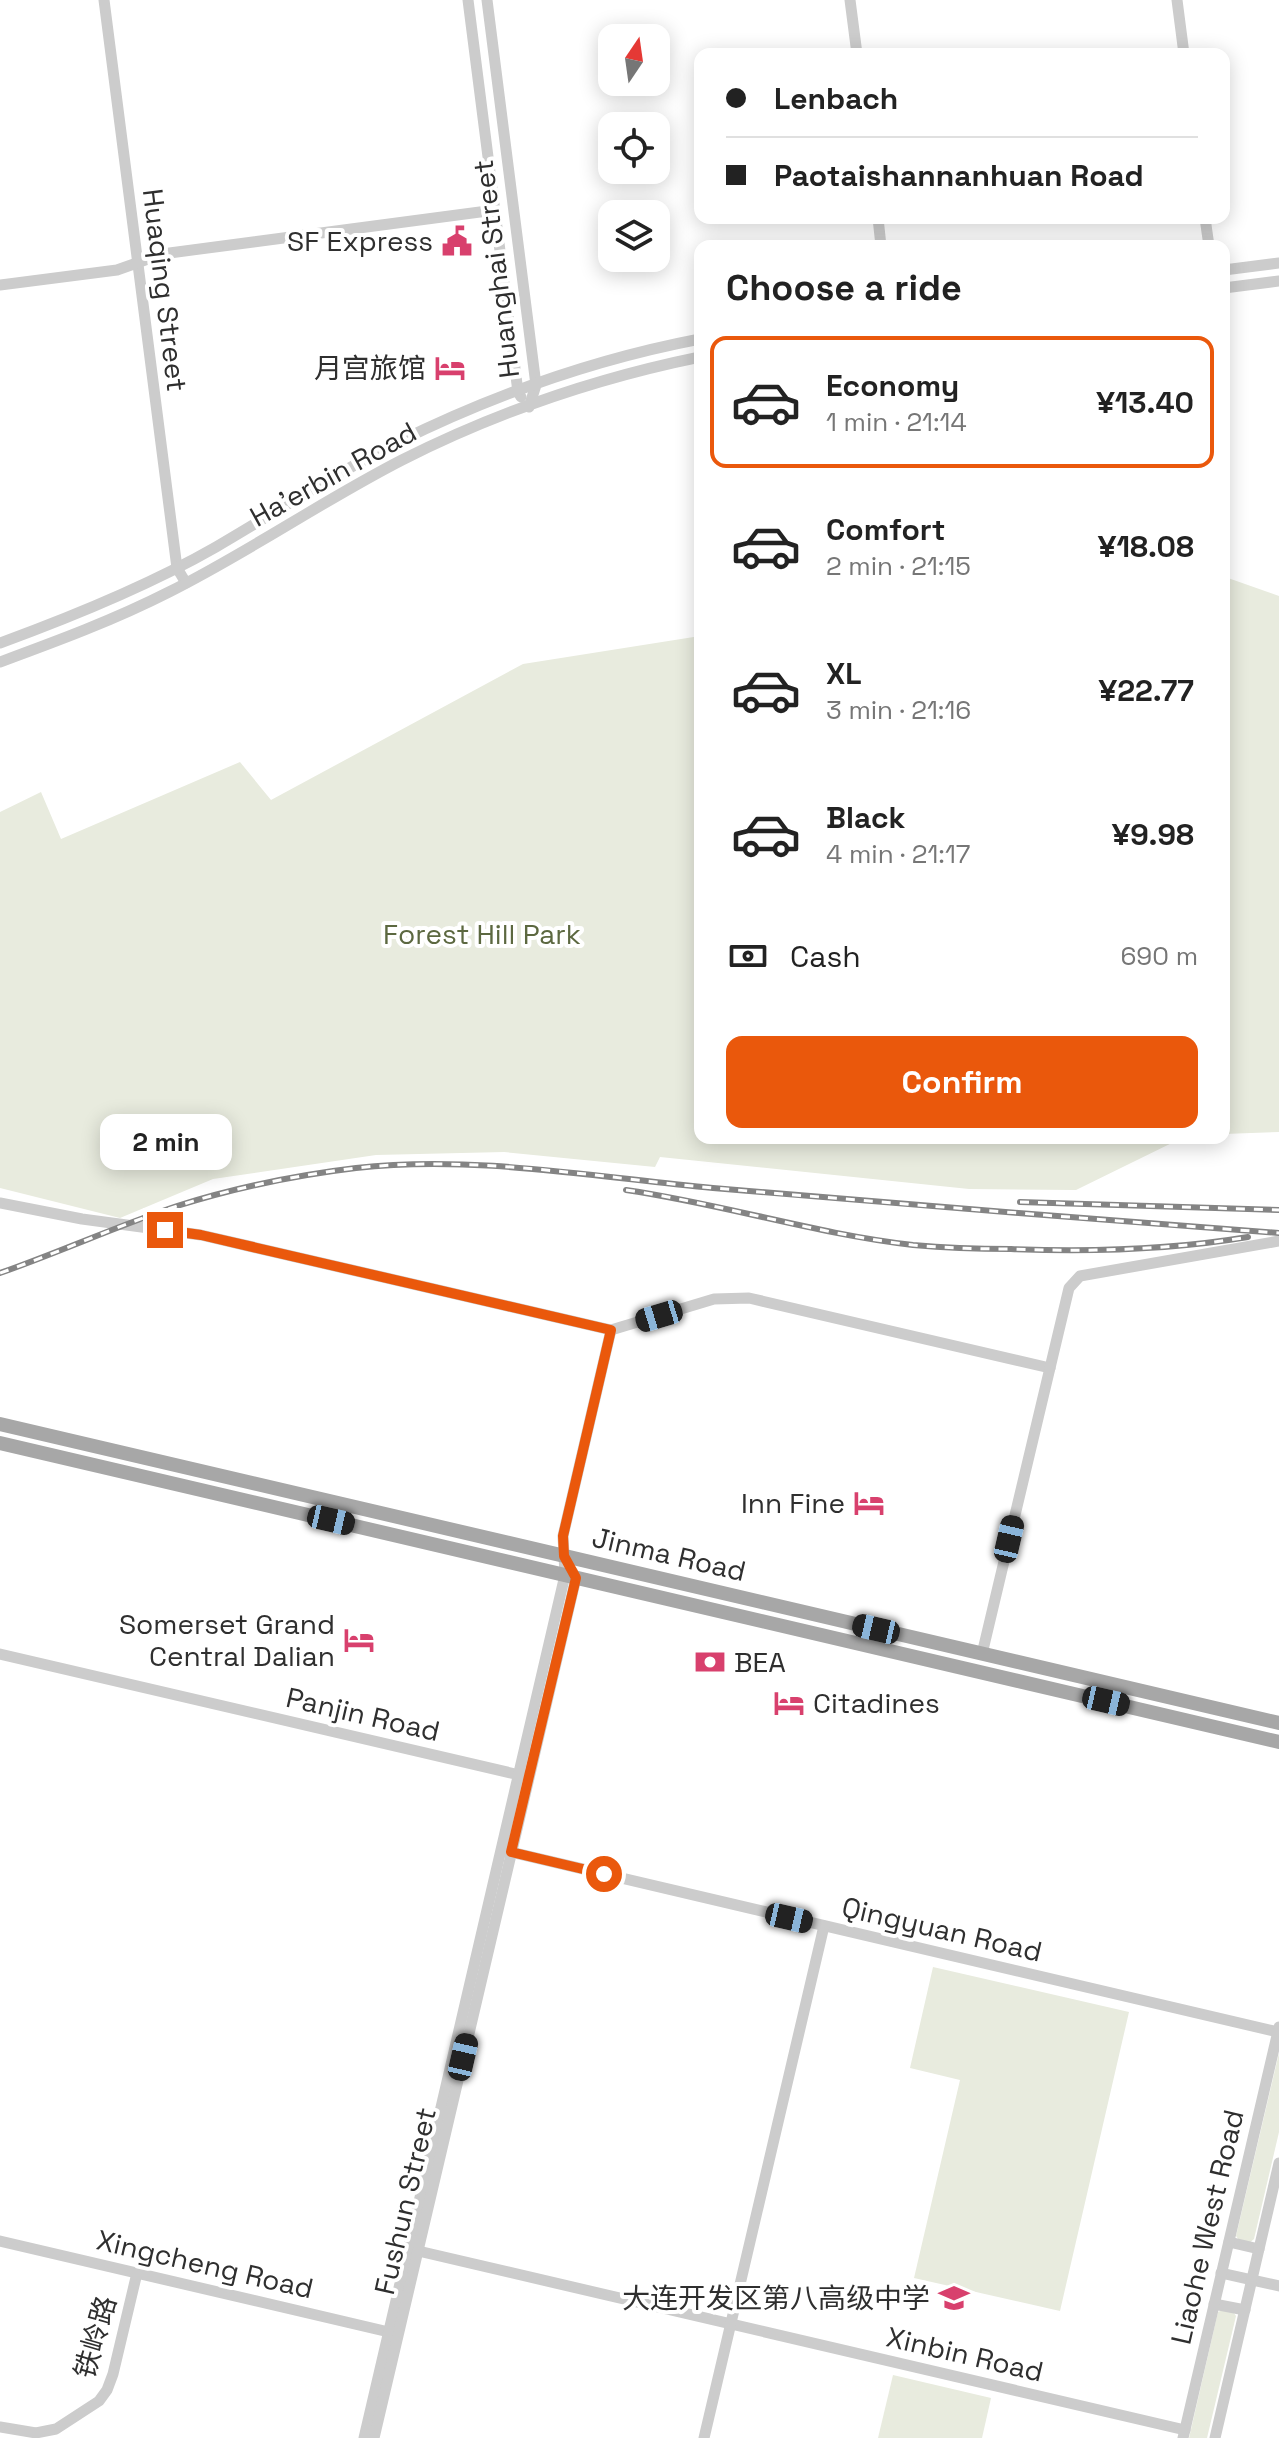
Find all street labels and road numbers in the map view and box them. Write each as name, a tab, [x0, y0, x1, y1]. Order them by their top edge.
street label: Huanghai Street	[465, 158, 527, 380]
street label: Huaqing Street	[135, 187, 195, 393]
street label: Ha'erbin Road	[243, 413, 423, 535]
street label: Jinma Road	[589, 1519, 749, 1589]
street label: Panjin Road	[283, 1679, 443, 1749]
street label: Qingyuan Road	[838, 1888, 1046, 1970]
street label: Fushun Street	[366, 2104, 444, 2298]
street label: Liaohe West Road	[1162, 2106, 1252, 2348]
street label: Xingcheng Road	[93, 2222, 317, 2306]
street label: 铁岭路	[66, 2292, 124, 2382]
street label: Xinbin Road	[883, 2318, 1047, 2390]

